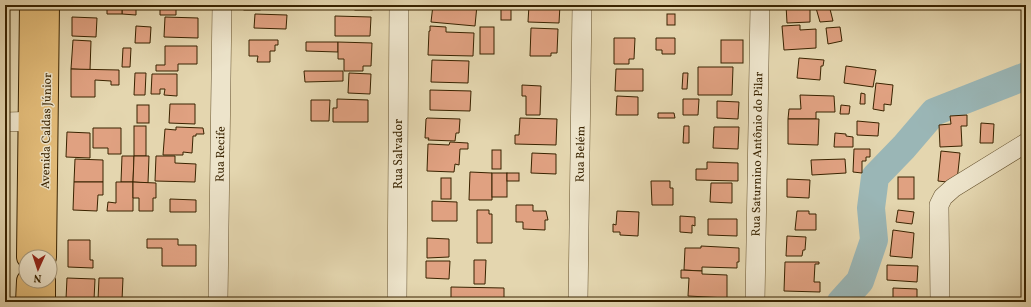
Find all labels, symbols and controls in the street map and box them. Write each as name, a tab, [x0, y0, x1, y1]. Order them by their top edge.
street label: Rua Saturnino Antônio do Pilar	[749, 71, 767, 237]
street label: Avenida Caldas Júnior	[38, 73, 56, 189]
street label: Rua Salvador	[391, 119, 407, 189]
street label: Rua Belém	[573, 125, 589, 182]
street label: Rua Recife	[213, 126, 229, 182]
north arrow	[18, 249, 58, 289]
text: N	[33, 270, 42, 285]

